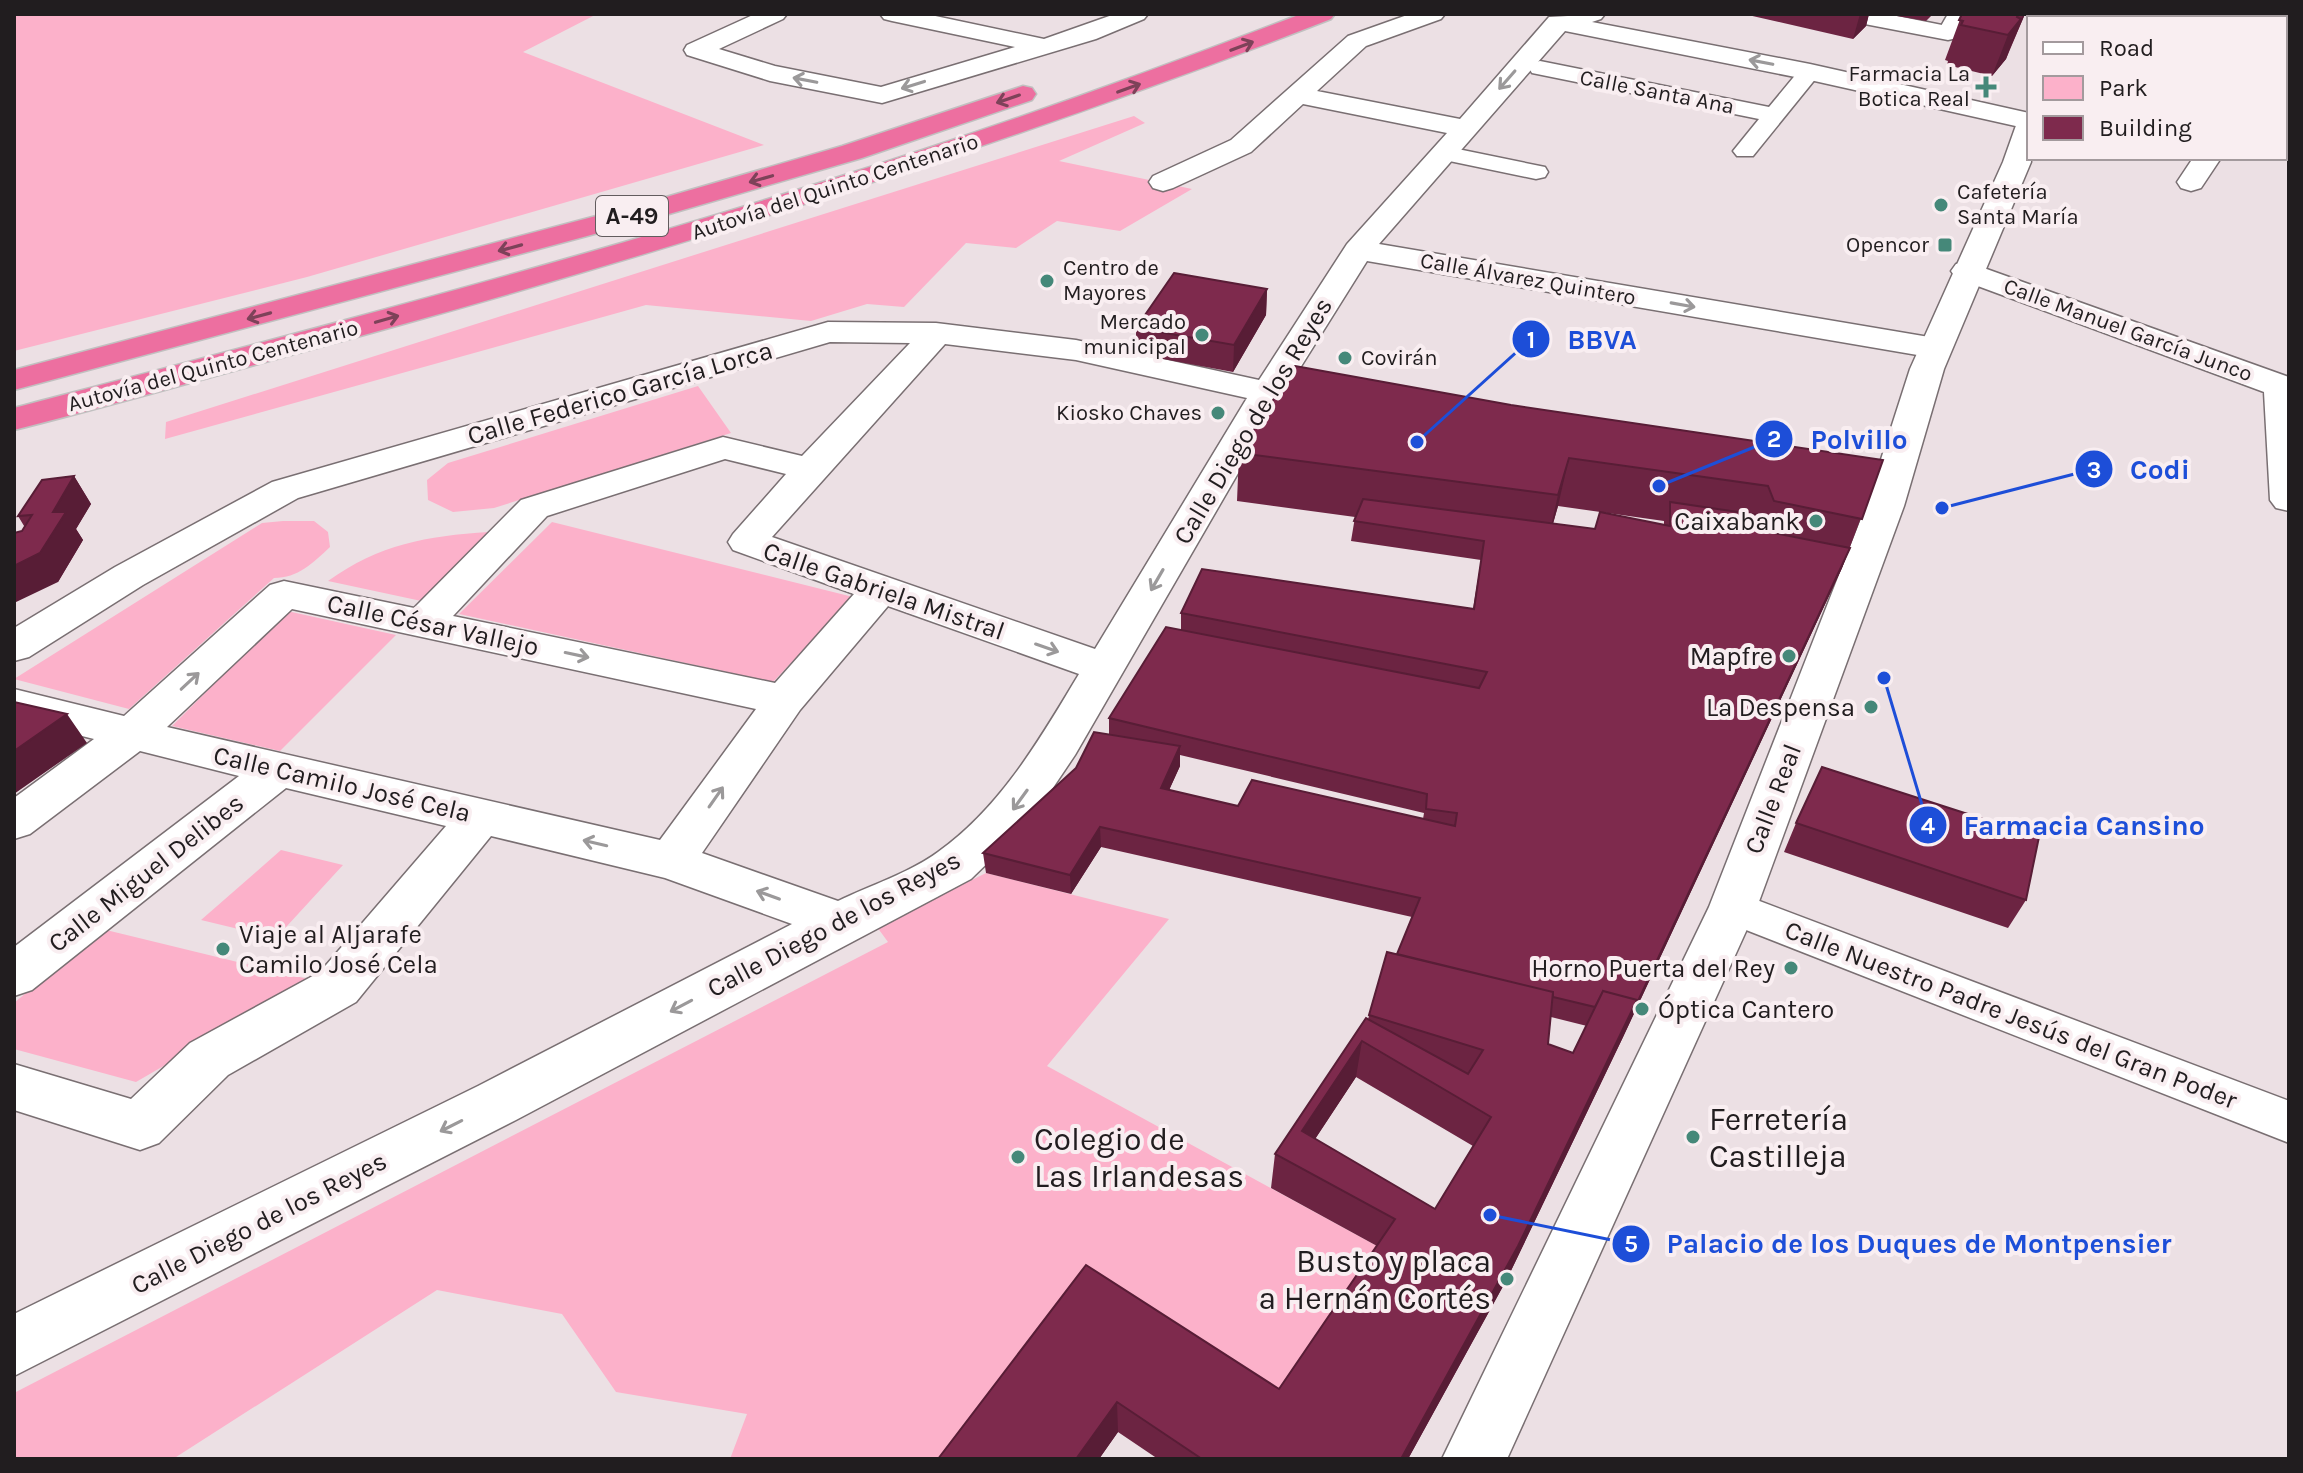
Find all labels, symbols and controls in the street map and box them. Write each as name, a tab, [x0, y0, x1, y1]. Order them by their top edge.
legend	[2027, 16, 2287, 160]
text: Road	[2099, 34, 2154, 62]
one-way arrow	[1229, 38, 1254, 52]
one-way arrow	[1749, 54, 1775, 69]
place label: Farmacia La Botica Real	[1849, 61, 1970, 112]
street label: Calle Santa Ana	[1578, 64, 1736, 120]
one-way arrow	[1498, 70, 1516, 90]
one-way arrow	[793, 72, 818, 87]
text: Park	[2099, 74, 2148, 102]
marker: Farmacia La Botica Real	[1977, 78, 1995, 96]
one-way arrow	[901, 79, 926, 94]
one-way arrow	[1116, 80, 1141, 94]
one-way arrow	[996, 93, 1021, 107]
text: Building	[2099, 114, 2192, 142]
street label: Autovía del Quinto Centenario	[689, 128, 981, 246]
one-way arrow	[748, 172, 774, 187]
place label: Cafetería Santa María	[1957, 179, 2079, 230]
road number: A-49	[596, 196, 668, 236]
marker: Cafetería Santa María	[1932, 196, 1950, 214]
place label: Opencor	[1846, 232, 1929, 258]
marker: Opencor	[1936, 236, 1954, 254]
one-way arrow	[498, 242, 524, 257]
street label: Calle Álvarez Quintero	[1418, 246, 1638, 311]
place label: Centro de Mayores	[1063, 255, 1159, 306]
marker: Centro de Mayores	[1038, 272, 1056, 290]
street label: Calle Manuel García Junco	[2000, 273, 2256, 387]
street label: Calle Diego de los Reyes	[1167, 292, 1339, 550]
one-way arrow	[1670, 298, 1695, 313]
one-way arrow	[247, 309, 273, 324]
place label: Mercado municipal	[1083, 309, 1186, 360]
one-way arrow	[373, 311, 399, 326]
callout: BBVA	[1511, 313, 1653, 365]
street label: Autovía del Quinto Centenario	[65, 315, 361, 417]
text: BBVA	[1567, 323, 1637, 356]
marker: Mercado municipal	[1193, 326, 1211, 344]
text: 1	[1527, 326, 1535, 354]
street label: Calle Federico García Lorca	[464, 335, 776, 451]
place label: Covirán	[1361, 345, 1437, 371]
marker: Covirán	[1336, 349, 1354, 367]
place label: Kiosko Chaves	[1056, 400, 1202, 426]
marker: Kiosko Chaves	[1209, 404, 1227, 422]
callout: Polvillo	[1754, 413, 1923, 465]
text: Polvillo	[1810, 423, 1908, 456]
text: 2	[1767, 425, 1781, 453]
callout: Codi	[2074, 443, 2206, 495]
text: Codi	[2130, 453, 2190, 486]
text: 3	[2087, 456, 2101, 484]
place label: Caixabank	[1674, 506, 1800, 537]
marker: Caixabank	[1807, 512, 1825, 530]
street label: Calle Gabriela Mistral	[759, 535, 1009, 647]
one-way arrow	[1149, 568, 1165, 591]
street label: Calle César Vallejo	[324, 587, 542, 663]
one-way arrow	[1034, 641, 1059, 656]
place label: Mapfre	[1690, 641, 1773, 672]
marker: Mapfre	[1780, 647, 1798, 665]
one-way arrow	[564, 648, 590, 663]
one-way arrow	[179, 672, 199, 690]
place label: La Despensa	[1706, 692, 1855, 723]
marker: La Despensa	[1862, 698, 1880, 716]
street label: Calle Camilo José Cela	[210, 739, 474, 829]
street label: Calle Real	[1738, 740, 1808, 858]
street label: Calle Miguel Delibes	[42, 787, 250, 959]
one-way arrow	[708, 787, 724, 809]
one-way arrow	[1012, 789, 1028, 811]
callout: Farmacia Cansino	[1908, 799, 2221, 851]
text: Farmacia Cansino	[1963, 809, 2205, 842]
text: 4	[1921, 812, 1935, 840]
one-way arrow	[583, 835, 609, 850]
street label: Calle Diego de los Reyes	[702, 844, 966, 1004]
one-way arrow	[756, 887, 781, 902]
street label: Calle Nuestro Padre Jesús del Gran Poder	[1781, 914, 2242, 1116]
place label: Viaje al Aljarafe Camilo José Cela	[239, 919, 438, 980]
marker: Viaje al Aljarafe Camilo José Cela	[214, 940, 232, 958]
place label: Horno Puerta del Rey	[1531, 953, 1775, 984]
marker: Horno Puerta del Rey	[1782, 959, 1800, 977]
place label: Óptica Cantero	[1658, 993, 1834, 1025]
one-way arrow	[670, 998, 693, 1014]
marker: Óptica Cantero	[1633, 1000, 1651, 1018]
place label: Ferretería Castilleja	[1709, 1101, 1848, 1175]
one-way arrow	[439, 1119, 463, 1134]
place label: Colegio de Las Irlandesas	[1034, 1121, 1244, 1195]
marker: Ferretería Castilleja	[1684, 1128, 1702, 1146]
street label: Calle Diego de los Reyes	[126, 1145, 392, 1301]
marker: Colegio de Las Irlandesas	[1009, 1148, 1027, 1166]
callout: Palacio de los Duques de Montpensier	[1611, 1218, 2188, 1270]
text: Palacio de los Duques de Montpensier	[1666, 1227, 2172, 1260]
text: 5	[1624, 1230, 1638, 1258]
place label: Busto y placa a Hernán Cortés	[1259, 1243, 1491, 1317]
marker: Busto y placa a Hernán Cortés	[1498, 1270, 1516, 1288]

